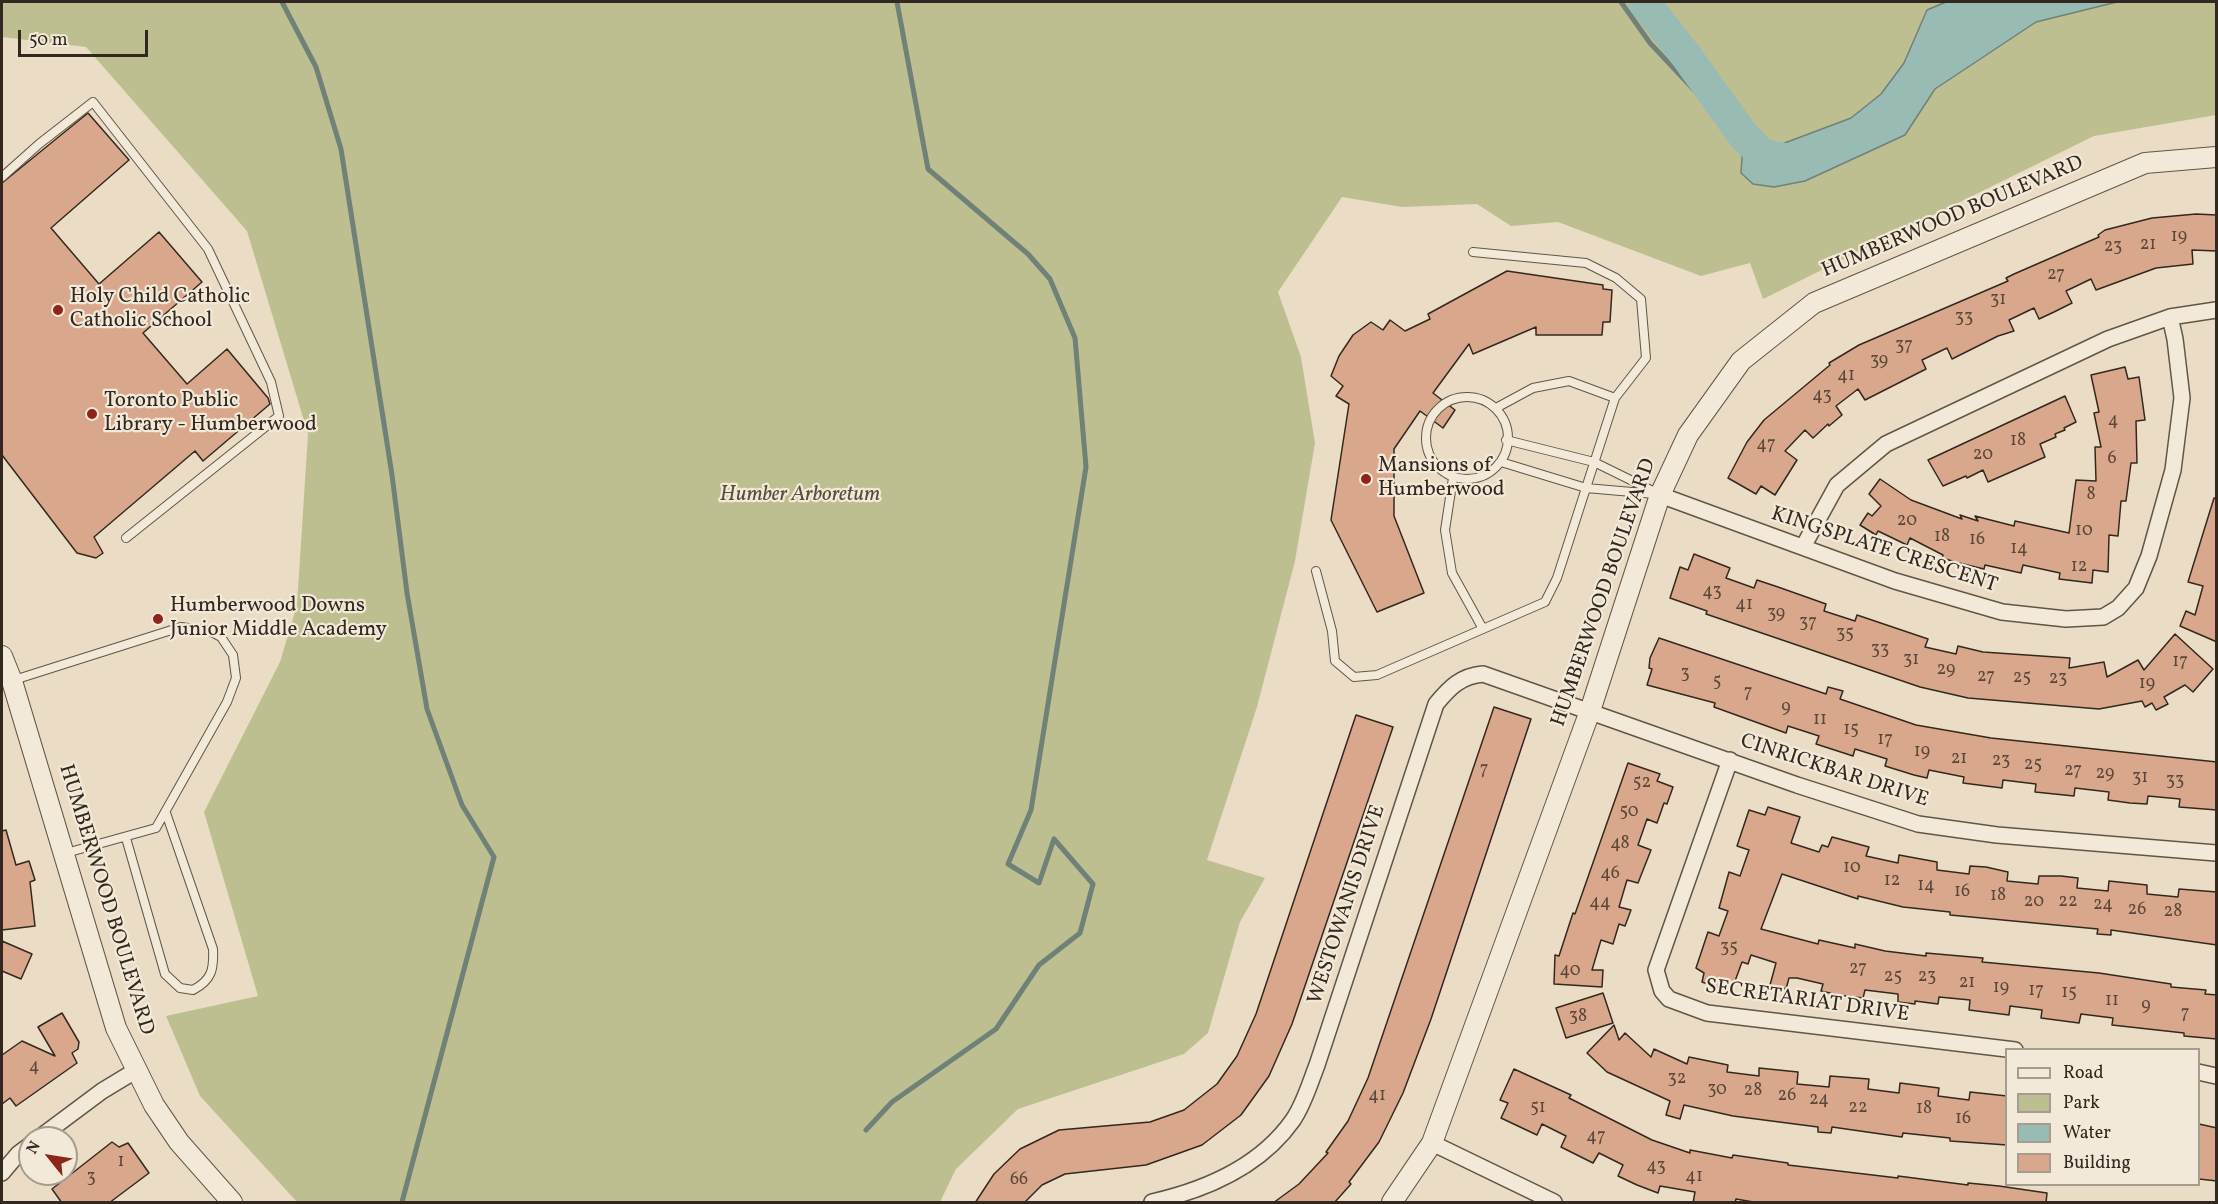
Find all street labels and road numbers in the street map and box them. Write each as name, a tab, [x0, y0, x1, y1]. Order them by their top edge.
street label: HUMBERWOOD BOULEVARD	[1818, 151, 2088, 285]
street label: HUMBERWOOD BOULEVARD	[1547, 456, 1663, 730]
street label: KINGSPLATE CRESCENT	[1768, 502, 2000, 600]
street label: CINRICKBAR DRIVE	[1737, 730, 1931, 814]
street label: HUMBERWOOD BOULEVARD	[52, 762, 158, 1038]
street label: WESTOWANIS DRIVE	[1304, 802, 1392, 1008]
street label: SECRETARIAT DRIVE	[1703, 975, 1911, 1029]

